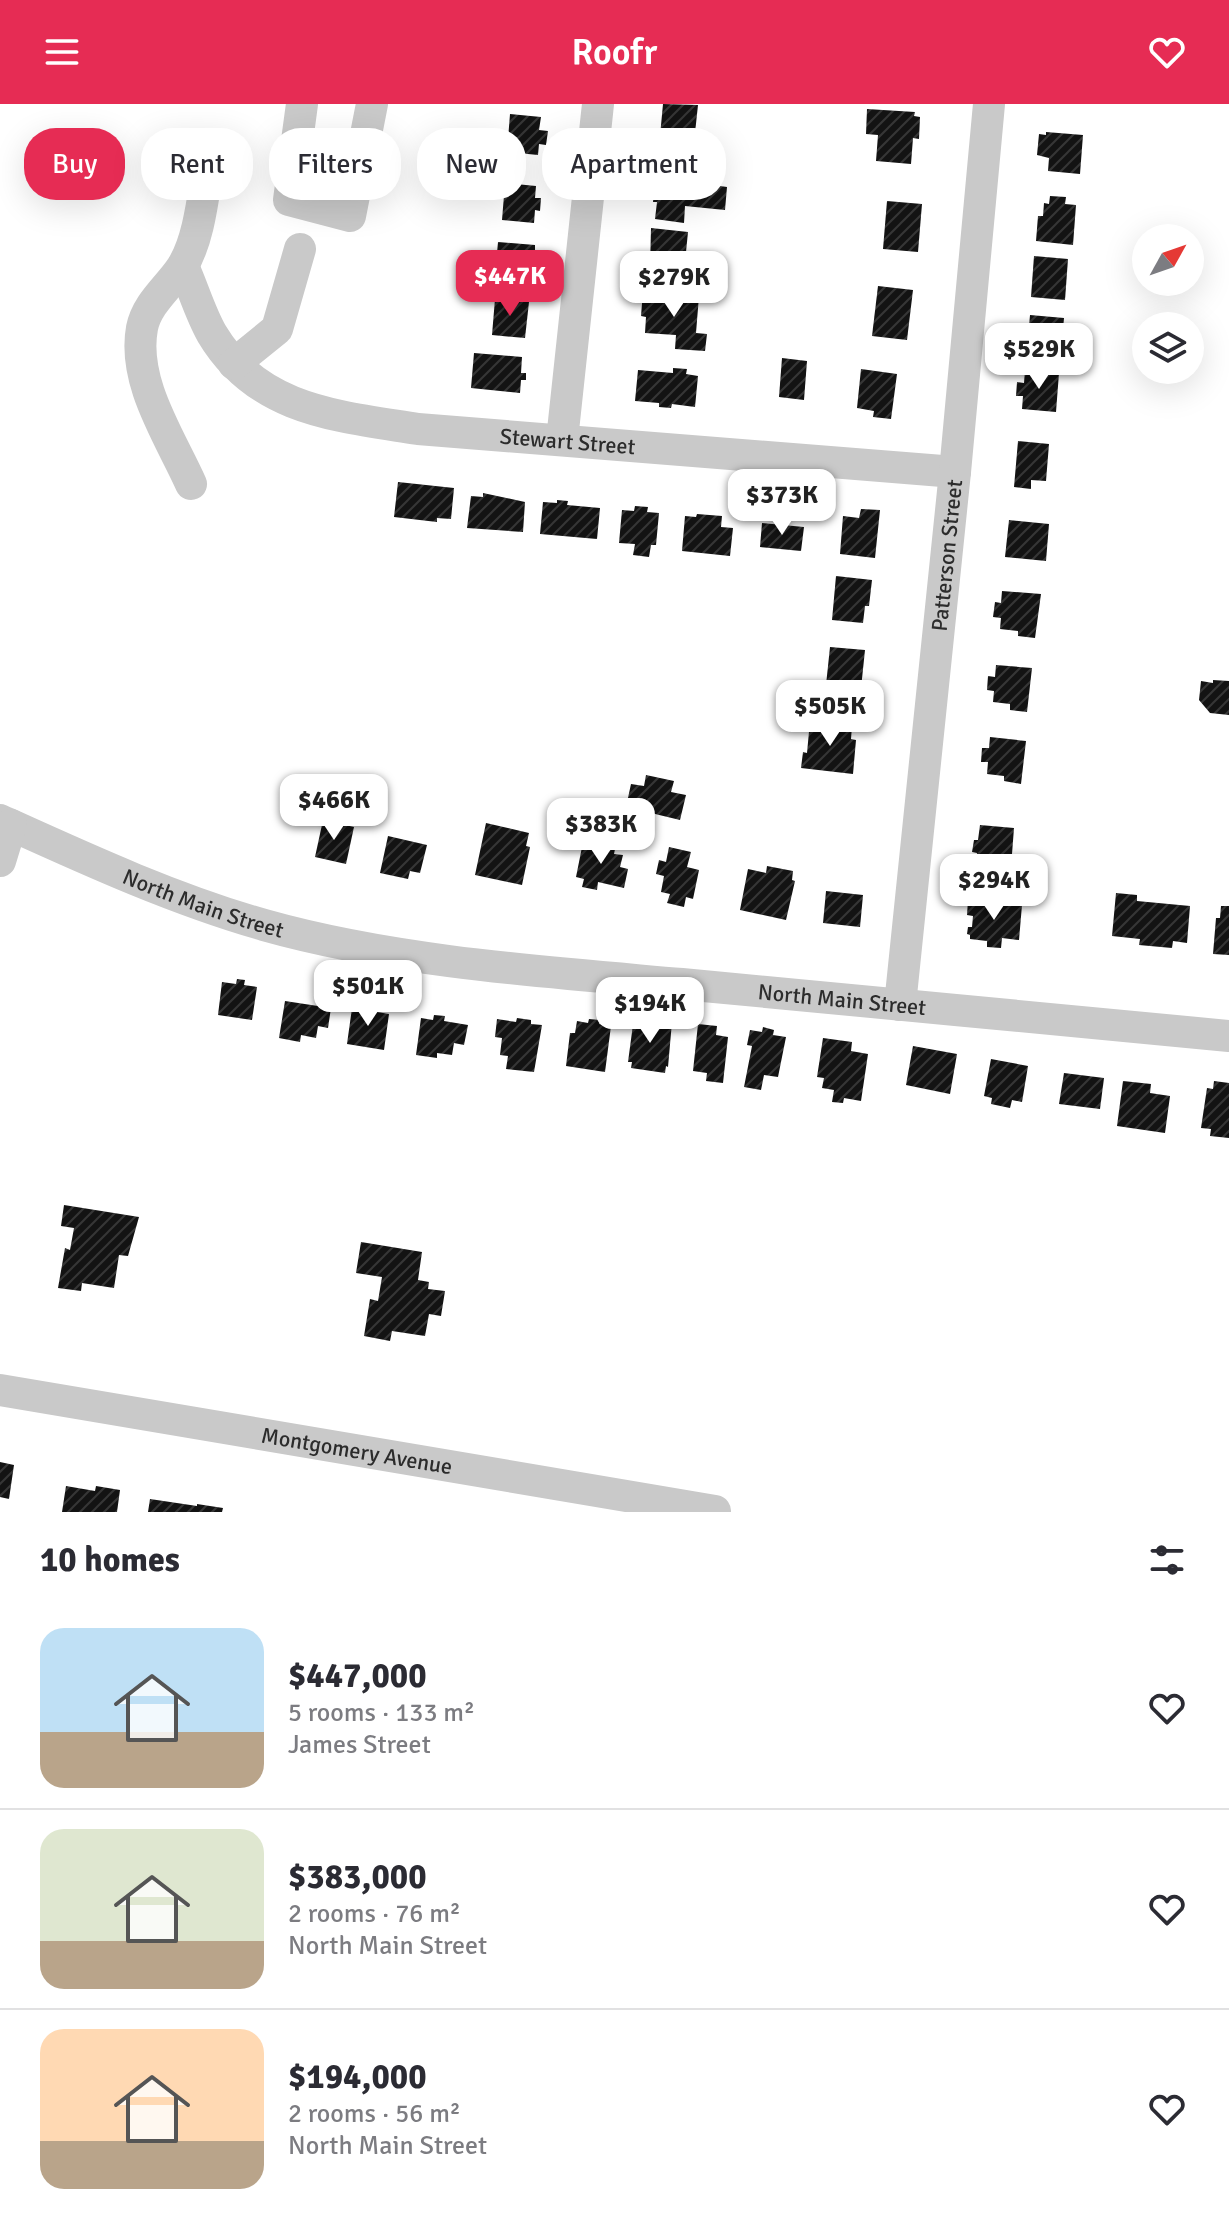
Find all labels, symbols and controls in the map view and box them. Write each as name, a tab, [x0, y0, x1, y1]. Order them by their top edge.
icon: menu	[40, 30, 84, 74]
text: Roofr	[572, 30, 657, 75]
icon: heart	[1145, 30, 1189, 74]
chip: Buy	[24, 128, 125, 200]
chip: Rent	[141, 128, 253, 200]
chip: Filters	[269, 128, 401, 200]
chip: New	[417, 128, 526, 200]
chip: Apartment	[542, 128, 726, 200]
north arrow	[1132, 224, 1204, 296]
map controls	[1132, 224, 1204, 384]
pin: $447K	[454, 250, 566, 318]
pin: $279K	[618, 251, 730, 319]
text: $447K	[474, 260, 546, 292]
text: $279K	[638, 261, 710, 293]
button: layers	[1132, 312, 1204, 384]
pin: $529K	[983, 323, 1095, 391]
text: $529K	[1003, 333, 1075, 365]
street label: Stewart Street	[499, 423, 637, 460]
pin: $373K	[726, 469, 838, 537]
street label: Patterson Street	[926, 478, 968, 633]
text: $373K	[746, 479, 818, 511]
pin: $505K	[774, 680, 886, 748]
text: $505K	[794, 690, 866, 722]
pin: $466K	[278, 774, 390, 842]
text: $466K	[298, 784, 370, 816]
pin: $383K	[545, 798, 657, 866]
text: $383K	[565, 808, 637, 840]
pin: $294K	[938, 854, 1050, 922]
street label: North Main Street	[119, 863, 287, 944]
text: $294K	[958, 864, 1030, 896]
pin: $501K	[312, 960, 424, 1028]
text: $501K	[332, 970, 404, 1002]
pin: $194K	[594, 977, 706, 1045]
street label: North Main Street	[757, 978, 928, 1021]
text: $194K	[614, 987, 686, 1019]
street label: Montgomery Avenue	[259, 1421, 454, 1480]
icon: filters	[1145, 1538, 1189, 1582]
text: 10 homes	[40, 1539, 180, 1581]
text: $447,000	[288, 1655, 427, 1697]
icon: home	[104, 1660, 200, 1756]
icon: heart	[1145, 1686, 1189, 1730]
text: 5 rooms · 133 m²	[288, 1697, 475, 1729]
text: James Street	[288, 1729, 431, 1761]
text: $383,000	[288, 1856, 427, 1898]
icon: home	[104, 1861, 200, 1957]
icon: heart	[1145, 1887, 1189, 1931]
text: 2 rooms · 76 m²	[288, 1898, 461, 1930]
text: North Main Street	[288, 1930, 487, 1962]
text: $194,000	[288, 2056, 427, 2098]
icon: home	[104, 2061, 200, 2157]
icon: heart	[1145, 2087, 1189, 2131]
text: 2 rooms · 56 m²	[288, 2098, 461, 2130]
text: North Main Street	[288, 2130, 487, 2162]

